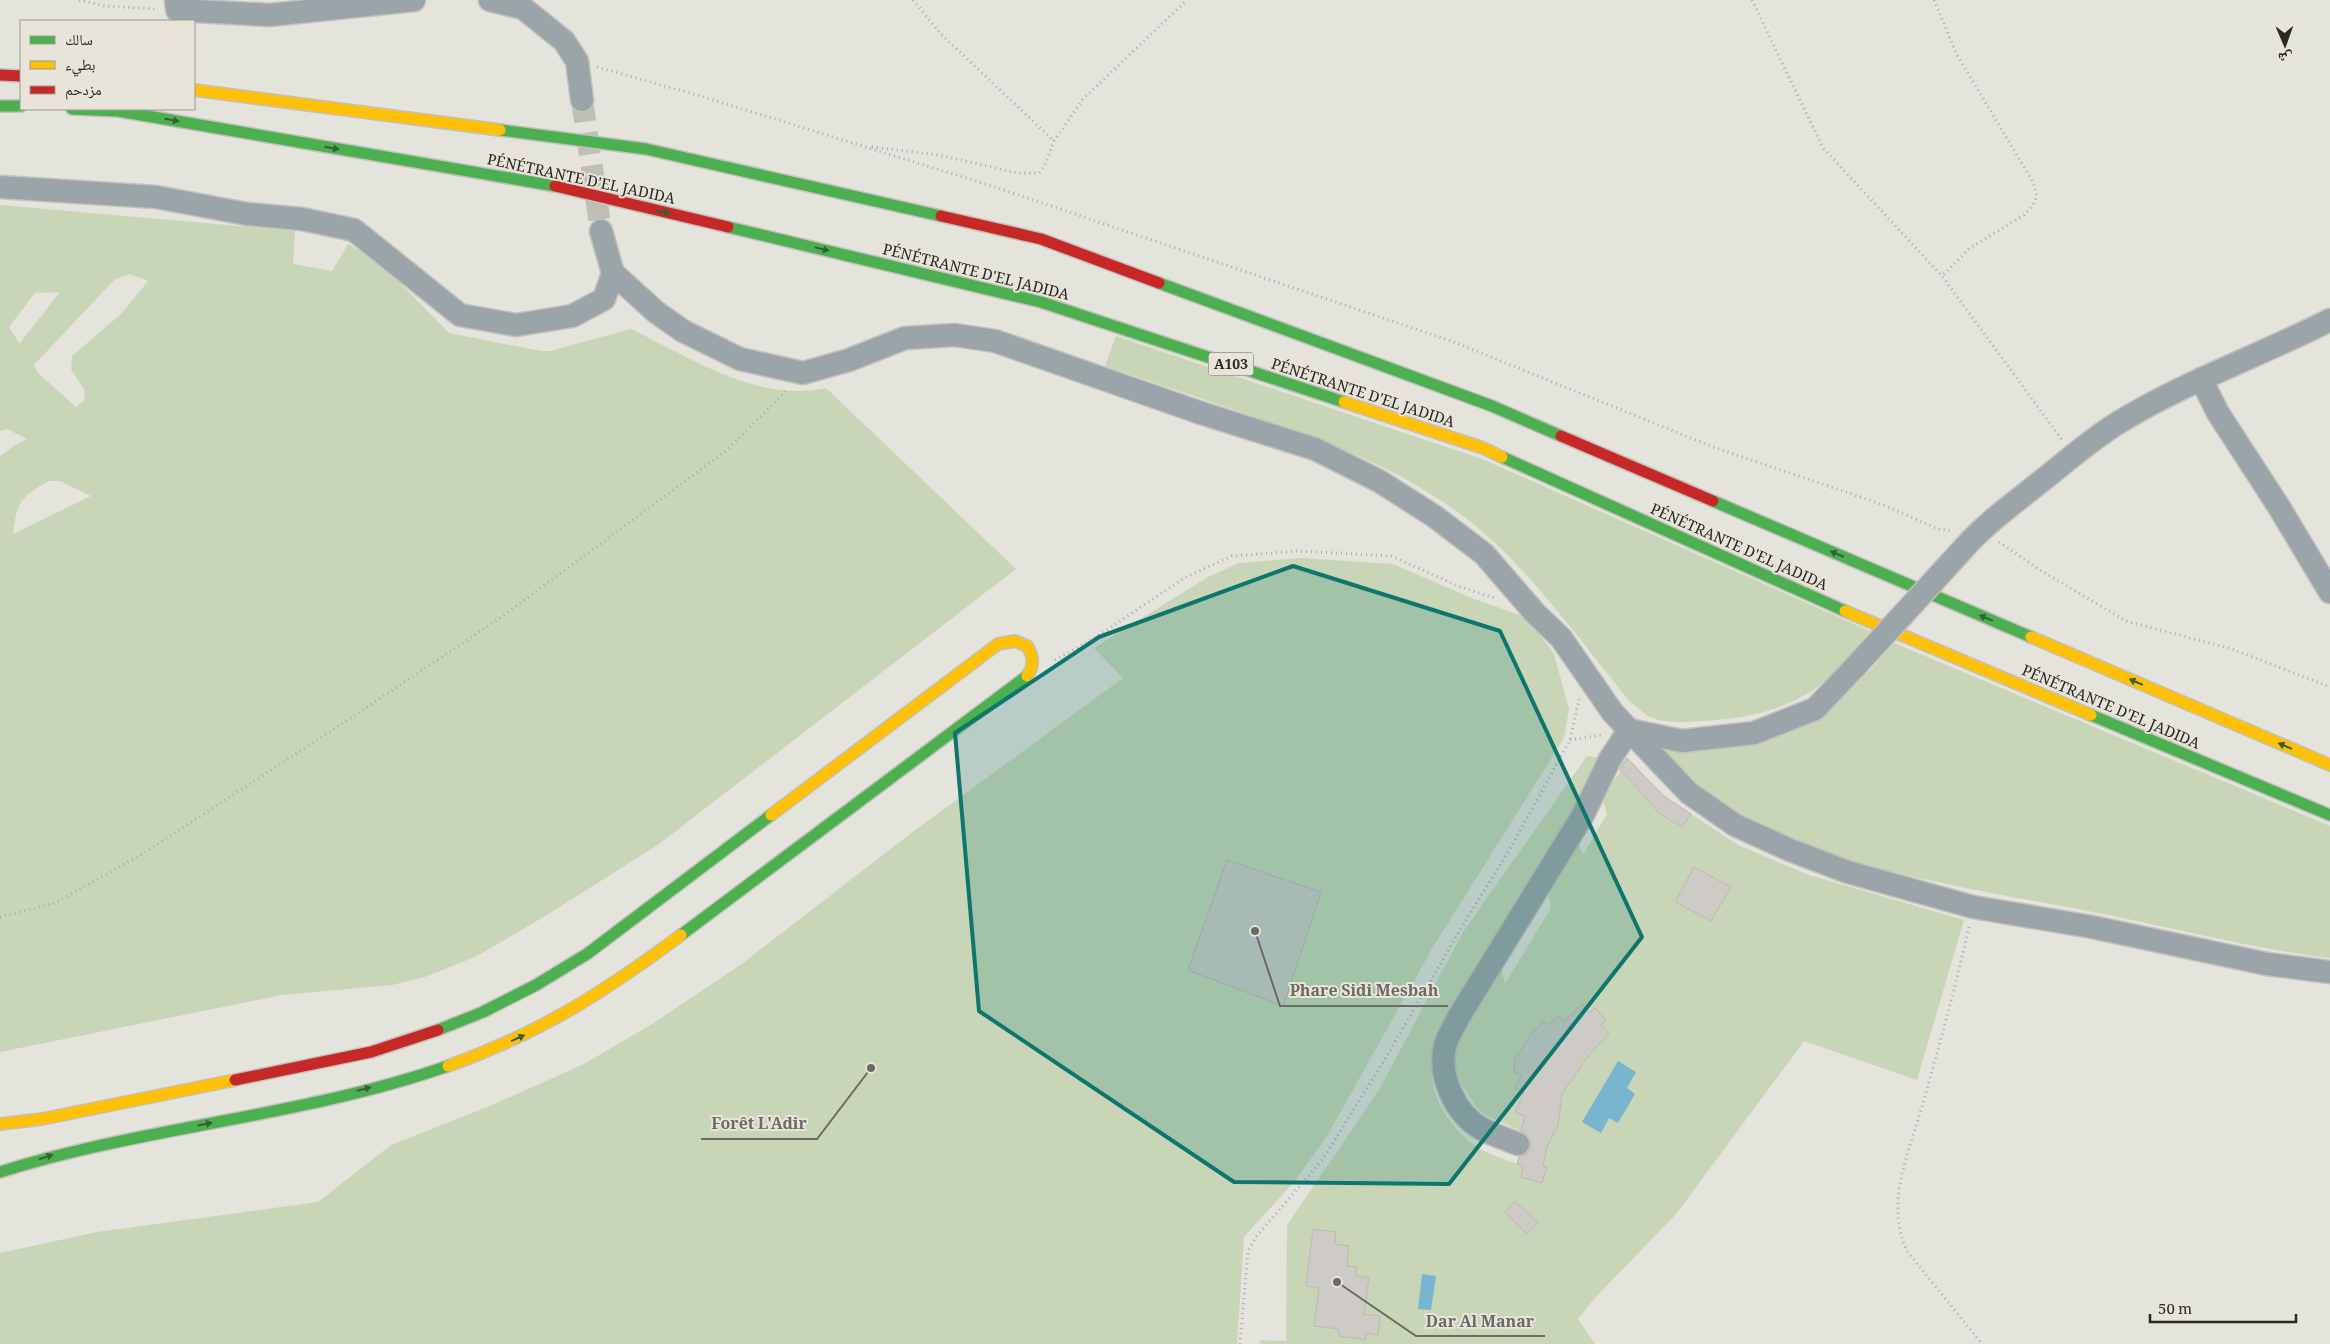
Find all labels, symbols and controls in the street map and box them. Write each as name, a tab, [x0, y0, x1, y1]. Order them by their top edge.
legend	[20, 20, 195, 110]
north arrow	[2260, 20, 2310, 70]
text: سالك	[65, 29, 93, 55]
text: ش	[2277, 44, 2293, 68]
text: بطيء	[65, 54, 95, 80]
text: مزدحم	[65, 79, 102, 105]
one-way arrow	[164, 117, 180, 125]
one-way arrow	[325, 144, 341, 152]
street label: PÉNÉTRANTE D'EL JADIDA	[484, 148, 678, 214]
one-way arrow	[656, 208, 671, 216]
street label: PÉNÉTRANTE D'EL JADIDA	[879, 238, 1072, 310]
one-way arrow	[814, 245, 829, 253]
road number: A103	[1208, 352, 1254, 376]
street label: PÉNÉTRANTE D'EL JADIDA	[1267, 353, 1458, 437]
street label: PÉNÉTRANTE D'EL JADIDA	[1645, 498, 1831, 600]
one-way arrow	[1830, 549, 1844, 557]
one-way arrow	[1979, 613, 1993, 621]
street label: PÉNÉTRANTE D'EL JADIDA	[2017, 659, 2204, 758]
one-way arrow	[2129, 677, 2143, 685]
one-way arrow	[2278, 741, 2292, 749]
callout: Phare Sidi Mesbah	[1280, 975, 1448, 1006]
text: Phare Sidi Mesbah	[1290, 979, 1439, 1006]
one-way arrow	[511, 1034, 525, 1042]
one-way arrow	[357, 1085, 372, 1093]
callout: Forêt L'Adir	[701, 1108, 817, 1139]
text: Forêt L'Adir	[711, 1112, 807, 1139]
one-way arrow	[198, 1120, 213, 1128]
one-way arrow	[39, 1153, 54, 1160]
scale bar	[2150, 1292, 2296, 1324]
text: 50 m	[2158, 1298, 2192, 1324]
callout: Dar Al Manar	[1416, 1305, 1545, 1336]
text: Dar Al Manar	[1426, 1310, 1535, 1337]

